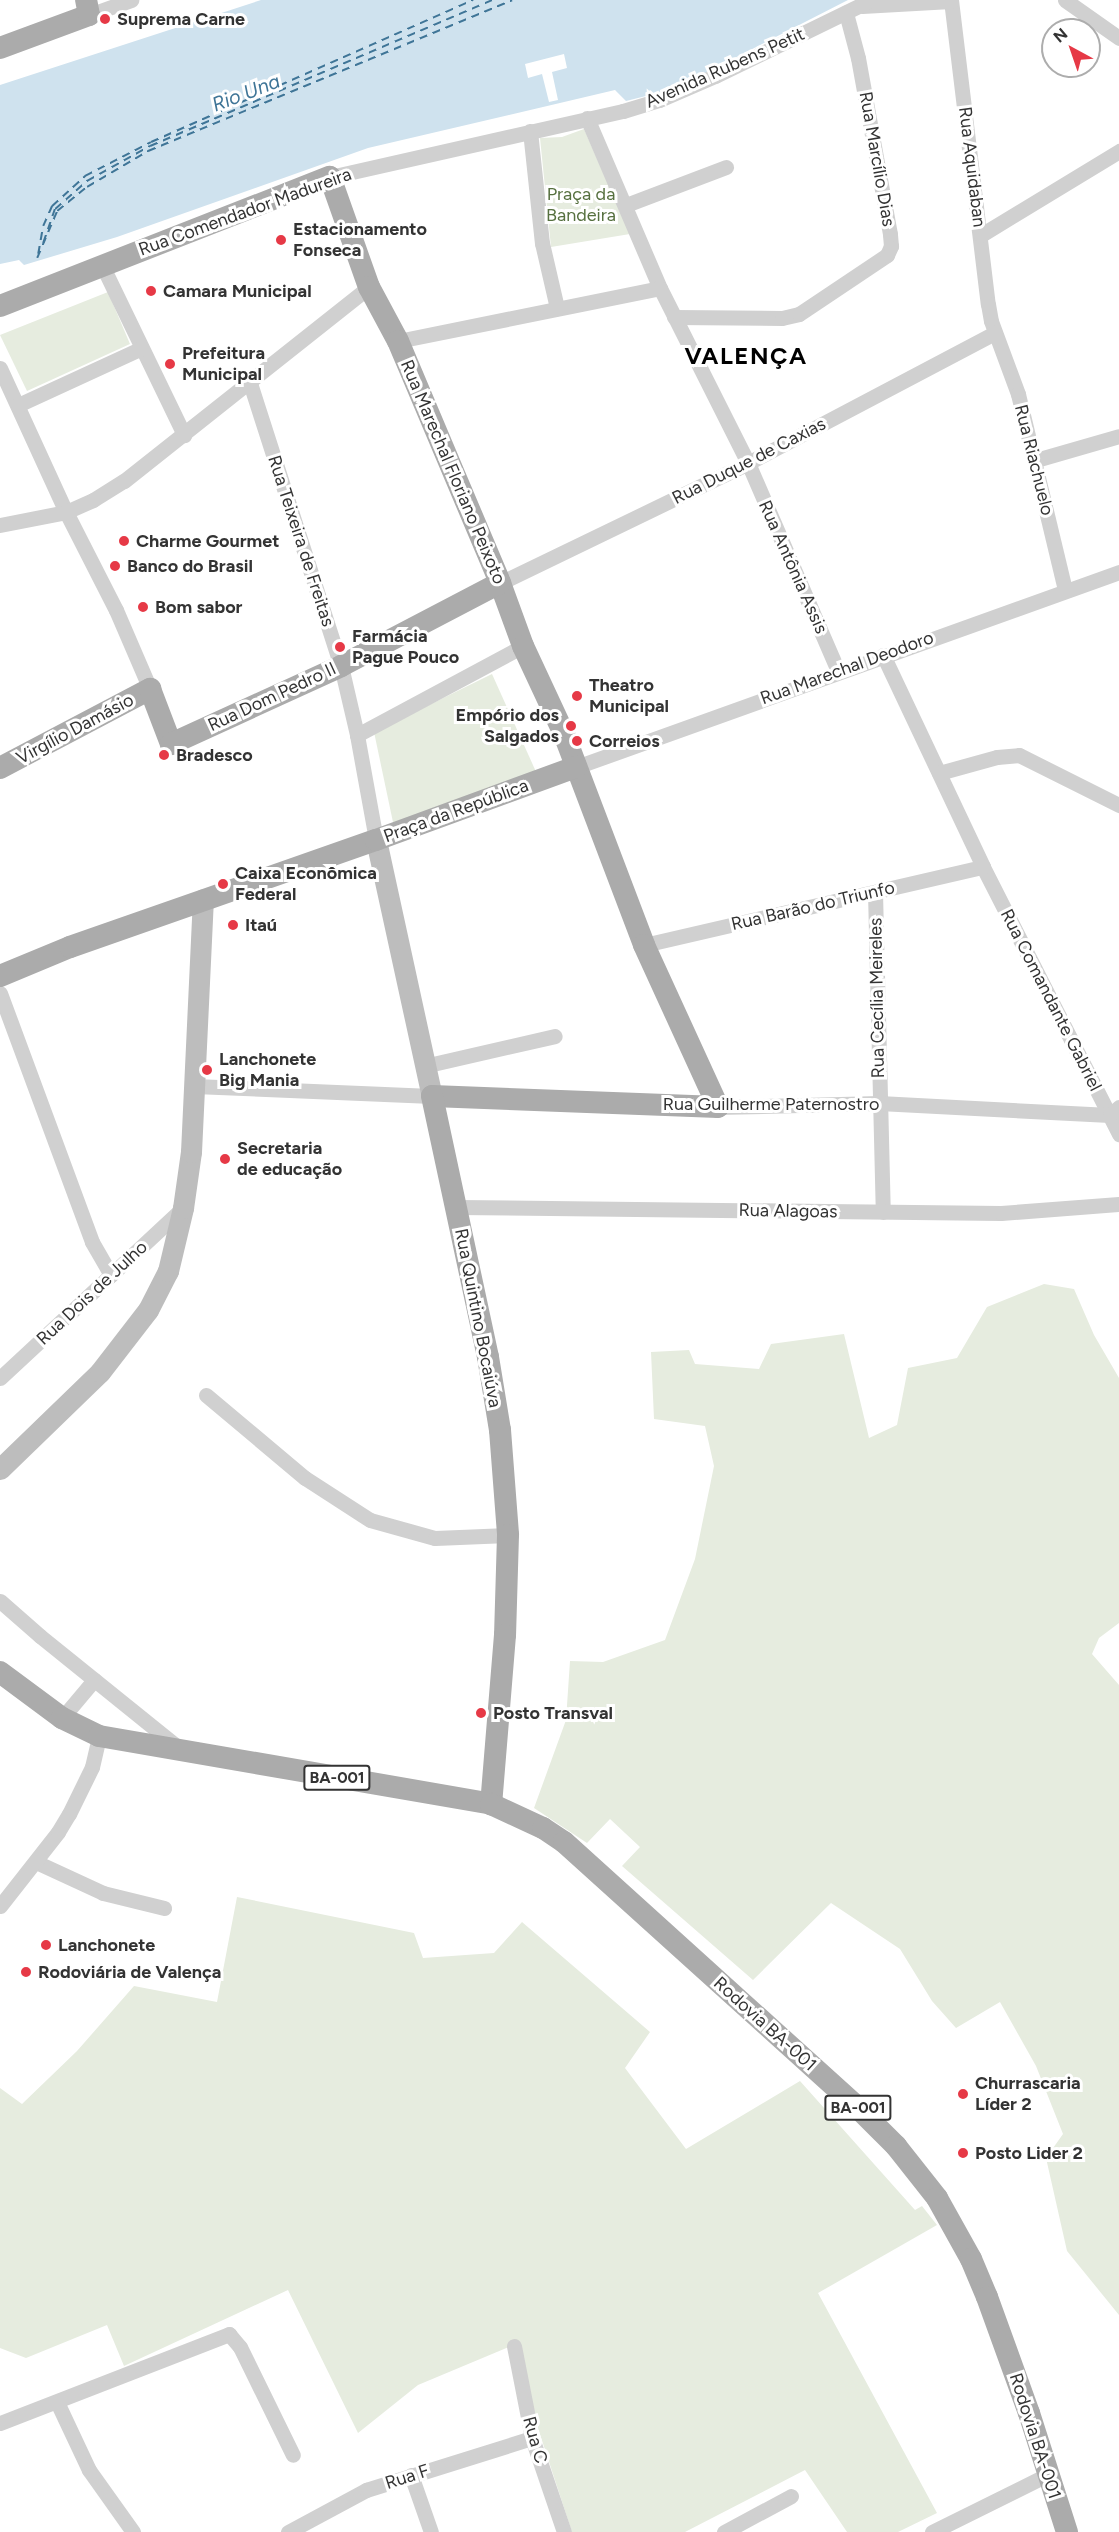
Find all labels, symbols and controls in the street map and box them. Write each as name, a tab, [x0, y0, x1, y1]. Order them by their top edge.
place label: Suprema Carne	[117, 8, 245, 30]
marker: Suprema Carne	[98, 12, 112, 26]
north arrow	[1041, 18, 1101, 78]
street label: Avenida Rubens Petit	[642, 23, 808, 113]
text: N	[1050, 24, 1071, 47]
water label: Rio Una	[209, 69, 283, 117]
street label: Rua Marcílio Dias	[855, 90, 899, 228]
street label: Rua Aquidaban	[954, 106, 990, 228]
street label: Rua Comendador Madureira	[136, 163, 354, 261]
park label: Praça da Bandeira	[546, 184, 616, 226]
place label: Estacionamento Fonseca	[293, 219, 427, 262]
marker: Estacionamento Fonseca	[274, 233, 288, 247]
place label: Camara Municipal	[163, 280, 312, 302]
marker: Camara Municipal	[144, 284, 158, 298]
district label: VALENÇA	[684, 342, 808, 370]
place label: Prefeitura Municipal	[182, 343, 265, 386]
marker: Prefeitura Municipal	[163, 357, 177, 371]
street label: Rua Marechal Floriano Peixoto	[396, 357, 510, 587]
street label: Rua Riachuelo	[1010, 402, 1058, 518]
street label: Rua Duque de Caxias	[669, 413, 829, 509]
street label: Rua Teixeira de Freitas	[263, 453, 339, 629]
street label: Rua Antônia Assis	[754, 497, 832, 637]
place label: Charme Gourmet	[136, 530, 279, 552]
marker: Charme Gourmet	[117, 534, 131, 548]
place label: Banco do Brasil	[127, 555, 253, 577]
marker: Banco do Brasil	[108, 559, 122, 573]
place label: Bom sabor	[155, 596, 242, 618]
marker: Bom sabor	[136, 600, 150, 614]
place label: Farmácia Pague Pouco	[352, 626, 459, 668]
street label: Rua Marechal Deodoro	[757, 627, 937, 709]
marker: Farmácia Pague Pouco	[333, 640, 347, 654]
street label: Rua Dom Pedro II	[205, 658, 339, 736]
place label: Theatro Municipal	[589, 675, 669, 718]
street label: Virgílio Damásio	[13, 689, 137, 769]
marker: Theatro Municipal	[570, 689, 584, 703]
place label: Empório dos Salgados	[456, 705, 559, 748]
marker: Empório dos Salgados	[564, 719, 578, 733]
place label: Correios	[589, 730, 660, 752]
marker: Correios	[570, 734, 584, 748]
place label: Bradesco	[176, 744, 253, 766]
marker: Bradesco	[157, 748, 171, 762]
street label: Praça da República	[381, 775, 531, 847]
place label: Caixa Econômica Federal	[235, 863, 377, 906]
marker: Caixa Econômica Federal	[216, 877, 230, 891]
street label: Rua Barão do Triunfo	[729, 877, 897, 935]
street label: Rua Comandante Gabriel	[996, 905, 1106, 1095]
place label: Itaú	[245, 914, 277, 936]
street label: Rua Cecília Meireles	[865, 917, 889, 1079]
marker: Itaú	[226, 918, 240, 932]
place label: Lanchonete Big Mania	[219, 1049, 316, 1092]
marker: Lanchonete Big Mania	[200, 1063, 214, 1077]
street label: Rua Guilherme Paternostro	[663, 1093, 879, 1115]
place label: Secretaria de educação	[237, 1138, 342, 1180]
marker: Secretaria de educação	[218, 1152, 232, 1166]
street label: Rua Alagoas	[738, 1199, 838, 1223]
street label: Rua Quintino Bocaiúva	[450, 1227, 506, 1409]
street label: Rua Dois de Julho	[32, 1236, 152, 1350]
place label: Posto Transval	[493, 1702, 613, 1724]
marker: Posto Transval	[474, 1706, 488, 1720]
road number: BA-001	[302, 1765, 372, 1791]
place label: Lanchonete	[58, 1934, 155, 1956]
marker: Lanchonete	[39, 1938, 53, 1952]
place label: Rodoviária de Valença	[38, 1961, 221, 1983]
marker: Rodoviária de Valença	[19, 1965, 33, 1979]
street label: Rodovia BA-001	[709, 1972, 821, 2076]
place label: Churrascaria Líder 2	[975, 2073, 1081, 2116]
marker: Churrascaria Líder 2	[956, 2087, 970, 2101]
road number: BA-001	[824, 2095, 892, 2121]
place label: Posto Lider 2	[975, 2142, 1083, 2164]
marker: Posto Lider 2	[956, 2146, 970, 2160]
street label: Rodovia BA-001	[1005, 2370, 1065, 2502]
street label: Rua C	[518, 2414, 552, 2466]
street label: Rua F	[382, 2460, 432, 2494]

